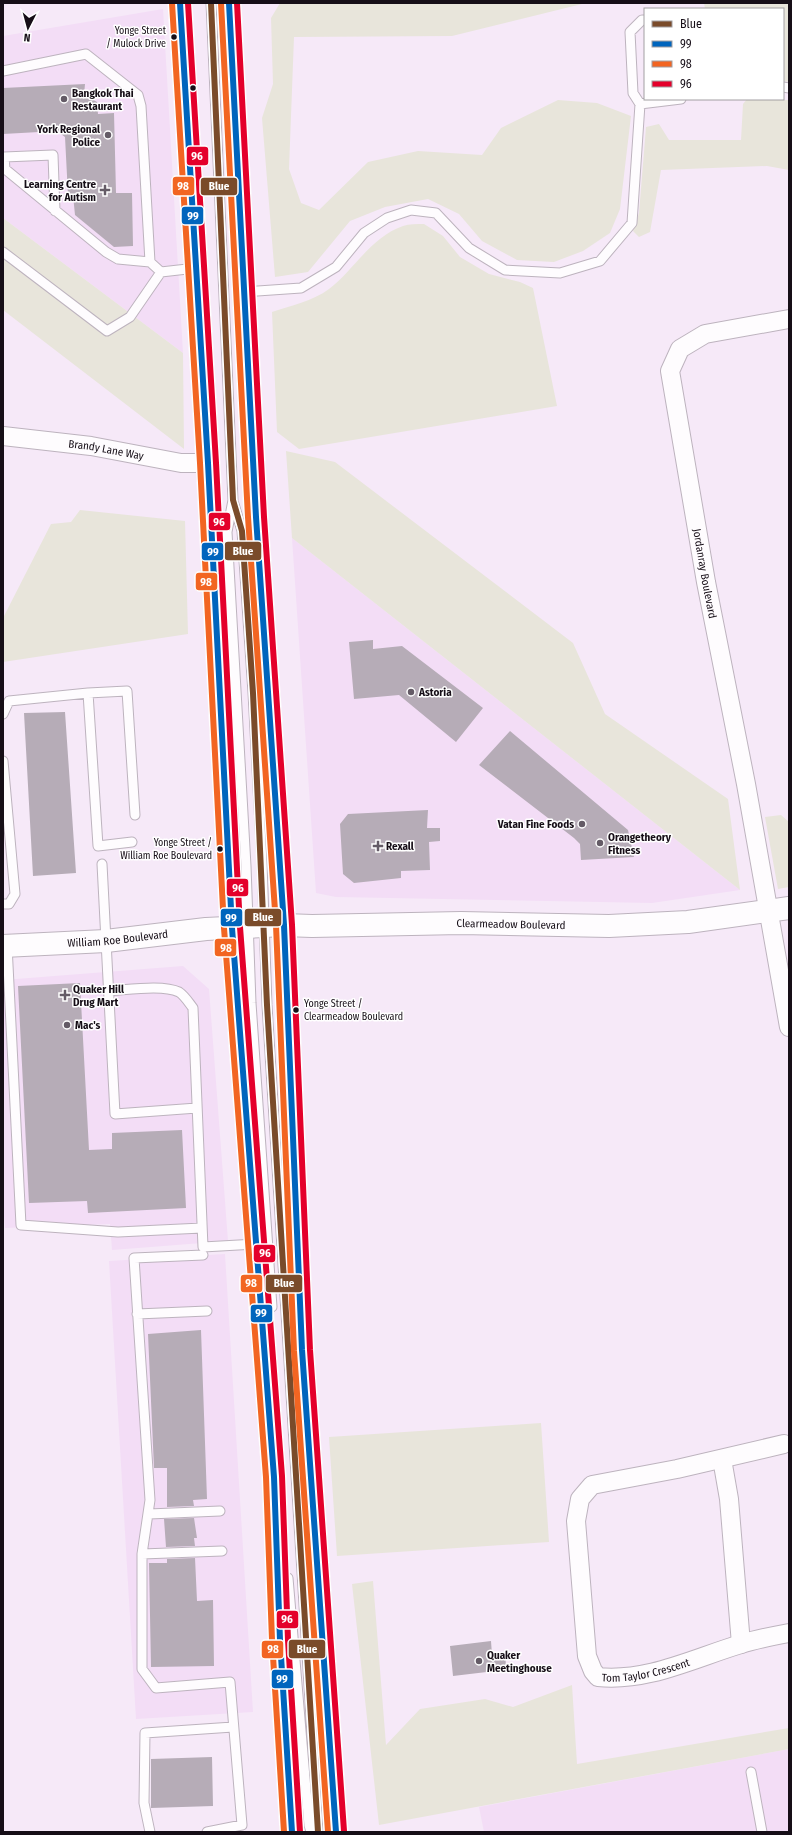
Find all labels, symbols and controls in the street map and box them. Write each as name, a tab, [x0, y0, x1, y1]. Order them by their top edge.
north arrow	[8, 8, 48, 48]
legend	[644, 8, 784, 100]
text: Blue	[680, 17, 702, 31]
place label: Yonge Street / Mulock Drive	[106, 25, 167, 50]
text: N	[23, 31, 31, 44]
marker: Yonge Street / Mulock Drive	[169, 32, 179, 42]
text: 99	[680, 37, 692, 51]
text: 98	[680, 57, 692, 71]
text: 96	[680, 77, 692, 91]
unlabelled marker	[188, 83, 198, 93]
place label: Bangkok Thai Restaurant	[72, 87, 134, 113]
marker: Bangkok Thai Restaurant	[59, 94, 69, 104]
place label: York Regional Police	[36, 123, 101, 149]
marker: York Regional Police	[103, 130, 113, 140]
line badge: 96	[186, 146, 209, 166]
text: 96	[191, 150, 203, 163]
line badge: 98	[172, 176, 195, 196]
line badge: Blue	[200, 177, 238, 196]
place label: Learning Centre for Autism	[24, 178, 96, 204]
text: 98	[177, 180, 189, 193]
text: Blue	[209, 180, 230, 193]
marker: Learning Centre for Autism	[99, 184, 111, 196]
line badge: 99	[181, 206, 204, 225]
text: 99	[187, 210, 199, 223]
street label: Brandy Lane Way	[68, 437, 145, 462]
line badge: 96	[208, 512, 231, 531]
text: 96	[213, 516, 225, 529]
street label: Jordanray Boulevard	[690, 527, 720, 619]
line badge: Blue	[224, 541, 262, 561]
line badge: 99	[201, 542, 224, 561]
text: Blue	[233, 545, 254, 558]
text: 99	[207, 546, 219, 559]
line badge: 98	[195, 572, 218, 591]
text: 98	[200, 576, 212, 589]
place label: Astoria	[418, 686, 452, 699]
marker: Astoria	[406, 687, 416, 697]
place label: Vatan Fine Foods	[497, 818, 574, 831]
marker: Vatan Fine Foods	[577, 819, 587, 829]
place label: Orangetheory Fitness	[608, 831, 672, 857]
place label: Yonge Street / William Roe Boulevard	[120, 837, 212, 862]
marker: Orangetheory Fitness	[595, 838, 605, 848]
place label: Rexall	[386, 840, 415, 853]
marker: Rexall	[373, 841, 383, 851]
marker: Yonge Street / William Roe Boulevard	[215, 844, 225, 854]
line badge: 96	[226, 878, 249, 897]
text: 96	[232, 882, 244, 895]
line badge: 99	[220, 908, 243, 927]
line badge: Blue	[244, 908, 282, 927]
text: Blue	[253, 911, 274, 924]
text: 99	[225, 912, 237, 925]
street label: Clearmeadow Boulevard	[456, 916, 566, 932]
street label: William Roe Boulevard	[67, 927, 169, 949]
line badge: 98	[214, 938, 237, 957]
text: 98	[220, 942, 232, 955]
place label: Quaker Hill Drug Mart	[73, 983, 125, 1009]
marker: Quaker Hill Drug Mart	[60, 990, 70, 1000]
place label: Yonge Street / Clearmeadow Boulevard	[304, 998, 403, 1023]
marker: Yonge Street / Clearmeadow Boulevard	[291, 1005, 301, 1015]
place label: Mac's	[75, 1019, 101, 1032]
marker: Mac's	[62, 1020, 72, 1030]
line badge: 96	[253, 1244, 276, 1263]
text: 96	[259, 1247, 271, 1260]
line badge: 98	[240, 1274, 263, 1293]
line badge: Blue	[265, 1274, 303, 1293]
text: 98	[245, 1277, 257, 1290]
text: Blue	[274, 1277, 295, 1290]
line badge: 99	[250, 1304, 273, 1323]
text: 99	[255, 1307, 267, 1320]
line badge: 96	[276, 1610, 299, 1629]
text: 96	[281, 1613, 293, 1626]
line badge: Blue	[288, 1639, 326, 1659]
line badge: 98	[261, 1640, 284, 1659]
text: 98	[267, 1643, 279, 1656]
text: Blue	[297, 1643, 318, 1656]
place label: Quaker Meetinghouse	[487, 1649, 552, 1675]
street label: Tom Taylor Crescent	[601, 1655, 692, 1684]
marker: Quaker Meetinghouse	[474, 1656, 484, 1666]
line badge: 99	[271, 1669, 294, 1689]
text: 99	[276, 1673, 288, 1686]

